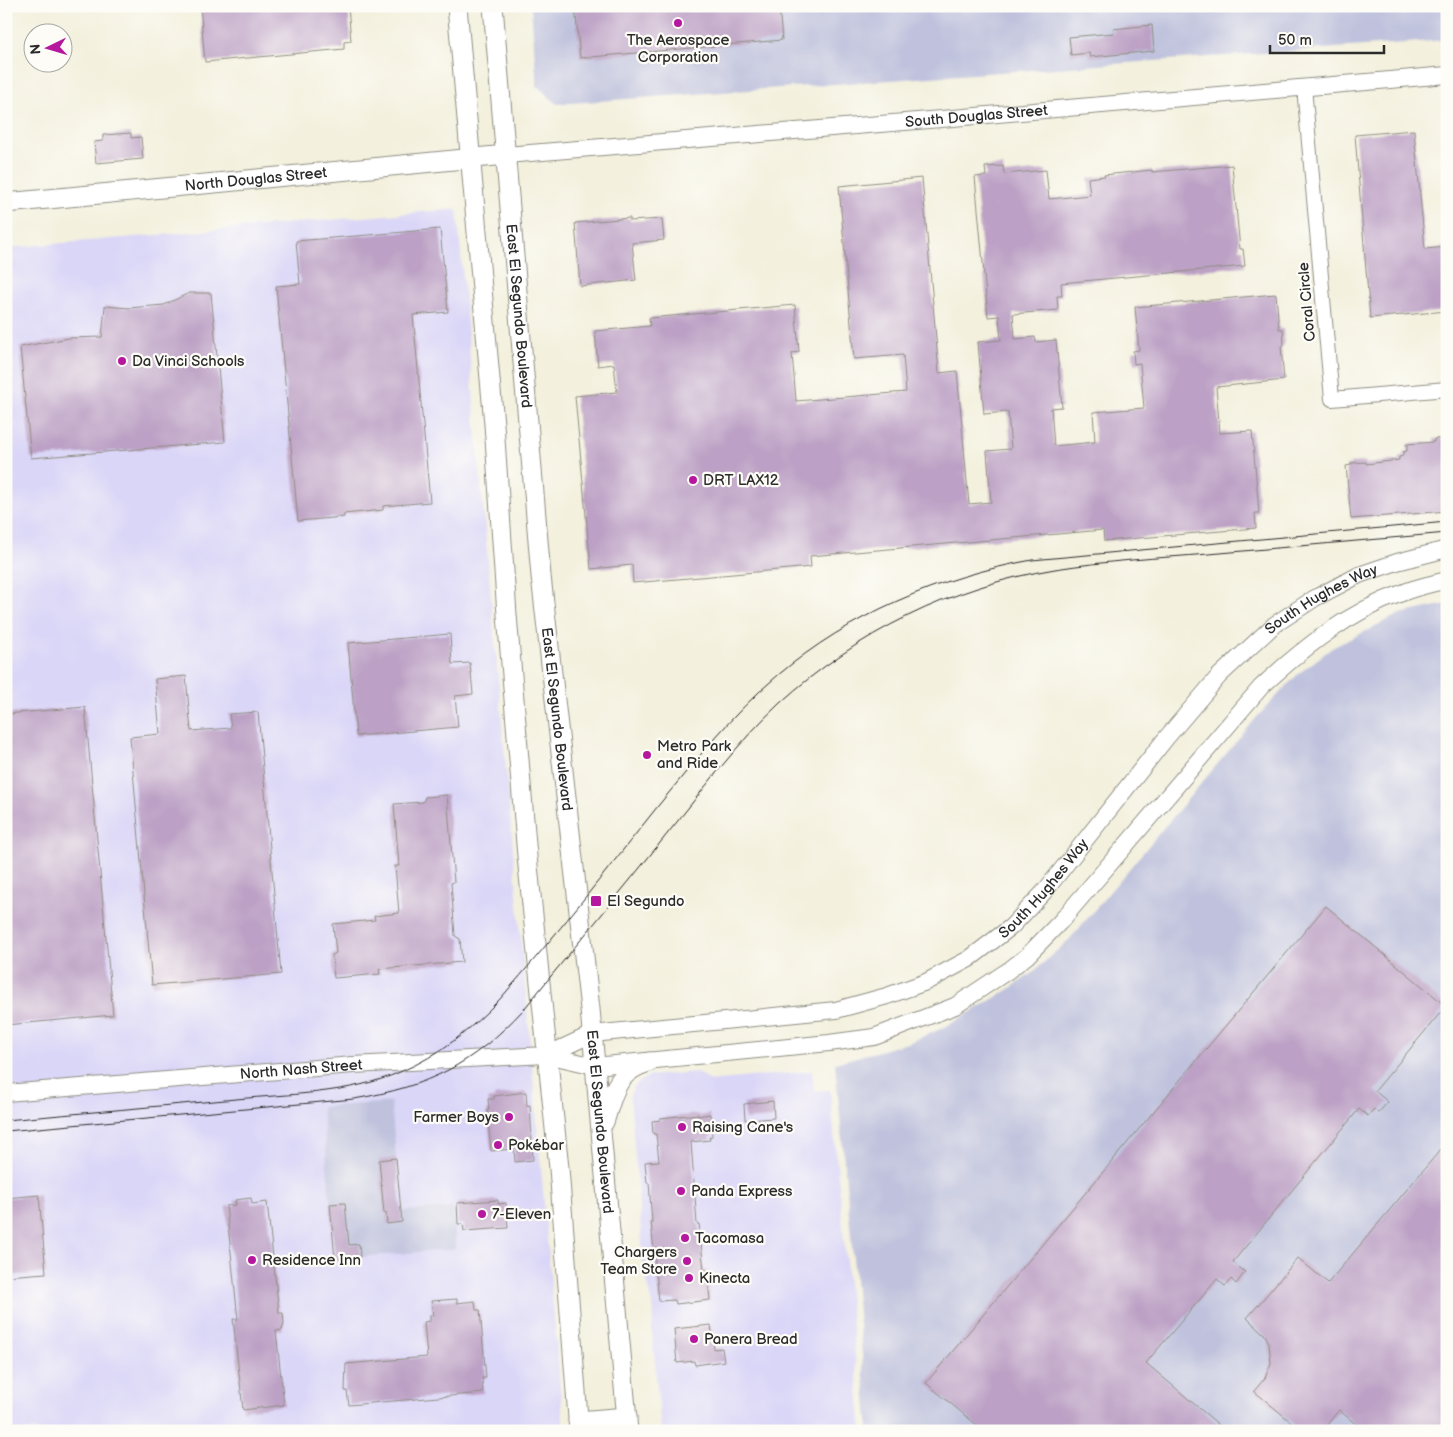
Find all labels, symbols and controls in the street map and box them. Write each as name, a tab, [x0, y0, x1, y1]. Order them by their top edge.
marker: The Aerospace Corporation	[672, 17, 684, 29]
north arrow	[22, 22, 72, 72]
scale bar	[1270, 22, 1384, 54]
place label: The Aerospace Corporation	[627, 31, 729, 67]
text: 50 m	[1278, 31, 1312, 50]
text: N	[27, 43, 44, 55]
street label: South Douglas Street	[904, 100, 1049, 131]
street label: North Douglas Street	[184, 163, 328, 195]
street label: East El Segundo Boulevard	[502, 223, 536, 409]
street label: Coral Circle	[1294, 261, 1320, 342]
place label: Da Vinci Schools	[132, 352, 245, 371]
marker: Da Vinci Schools	[116, 355, 128, 367]
place label: DRT LAX12	[703, 471, 779, 490]
marker: DRT LAX12	[687, 474, 699, 486]
street label: South Hughes Way	[1261, 560, 1380, 638]
street label: East El Segundo Boulevard	[537, 626, 577, 812]
place label: Metro Park and Ride	[657, 737, 732, 773]
marker: Metro Park and Ride	[641, 749, 653, 761]
street label: South Hughes Way	[995, 834, 1092, 943]
place label: El Segundo	[607, 892, 685, 911]
marker: El Segundo	[589, 894, 603, 908]
street label: East El Segundo Boulevard	[582, 1029, 618, 1215]
street label: North Nash Street	[239, 1055, 363, 1084]
place label: Farmer Boys	[413, 1108, 500, 1127]
marker: Farmer Boys	[503, 1111, 515, 1123]
place label: Raising Cane's	[692, 1118, 794, 1137]
marker: Raising Cane's	[676, 1121, 688, 1133]
place label: Pokébar	[508, 1136, 564, 1155]
marker: Pokébar	[492, 1139, 504, 1151]
place label: Panda Express	[691, 1182, 793, 1201]
marker: Panda Express	[675, 1185, 687, 1197]
place label: 7-Eleven	[492, 1205, 551, 1224]
marker: 7-Eleven	[476, 1208, 488, 1220]
place label: Tacomasa	[695, 1229, 764, 1248]
marker: Tacomasa	[679, 1232, 691, 1244]
place label: Chargers Team Store	[600, 1243, 678, 1279]
place label: Residence Inn	[262, 1251, 361, 1270]
marker: Residence Inn	[246, 1254, 258, 1266]
marker: Chargers Team Store	[681, 1255, 693, 1267]
place label: Kinecta	[699, 1269, 750, 1288]
marker: Kinecta	[683, 1272, 695, 1284]
place label: Panera Bread	[704, 1330, 798, 1349]
marker: Panera Bread	[688, 1333, 700, 1345]

